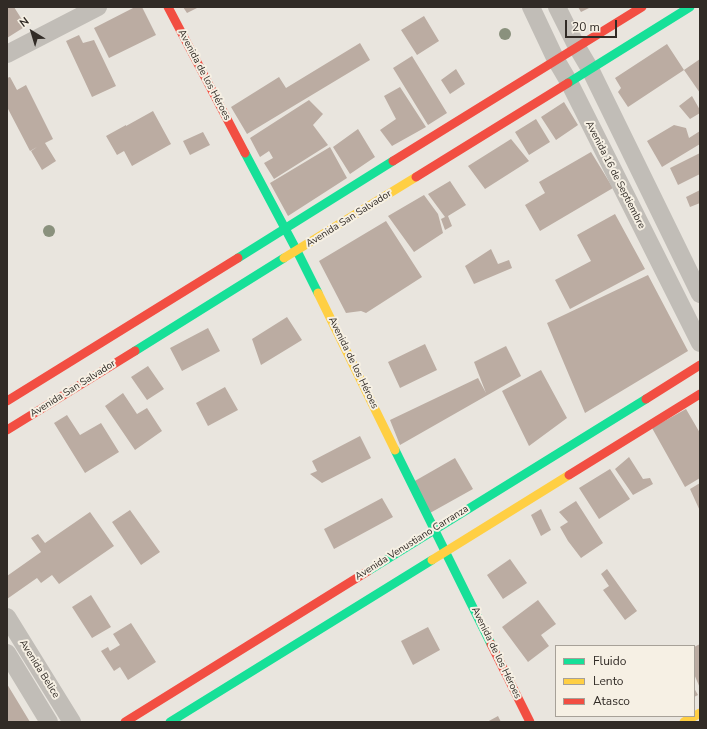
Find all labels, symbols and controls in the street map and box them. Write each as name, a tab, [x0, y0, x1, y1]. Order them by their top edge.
north arrow	[12, 12, 52, 52]
scale bar	[567, 12, 619, 38]
text: N	[16, 14, 32, 31]
text: 20 m	[572, 19, 600, 35]
street label: Avenida de los Héroes	[175, 28, 233, 122]
street label: Avenida 16 de Septiembre	[583, 119, 647, 231]
street label: Avenida San Salvador	[304, 188, 394, 250]
street label: Avenida de los Héroes	[326, 315, 380, 411]
street label: Avenida San Salvador	[28, 358, 118, 420]
street label: Avenida Venustiano Carranza	[353, 503, 471, 583]
street label: Avenida de los Héroes	[469, 605, 523, 701]
street label: Avenida Belice	[16, 638, 62, 700]
legend	[555, 645, 695, 717]
text: Fluido	[593, 653, 626, 669]
text: Lento	[593, 673, 623, 689]
text: Atasco	[593, 693, 630, 709]

